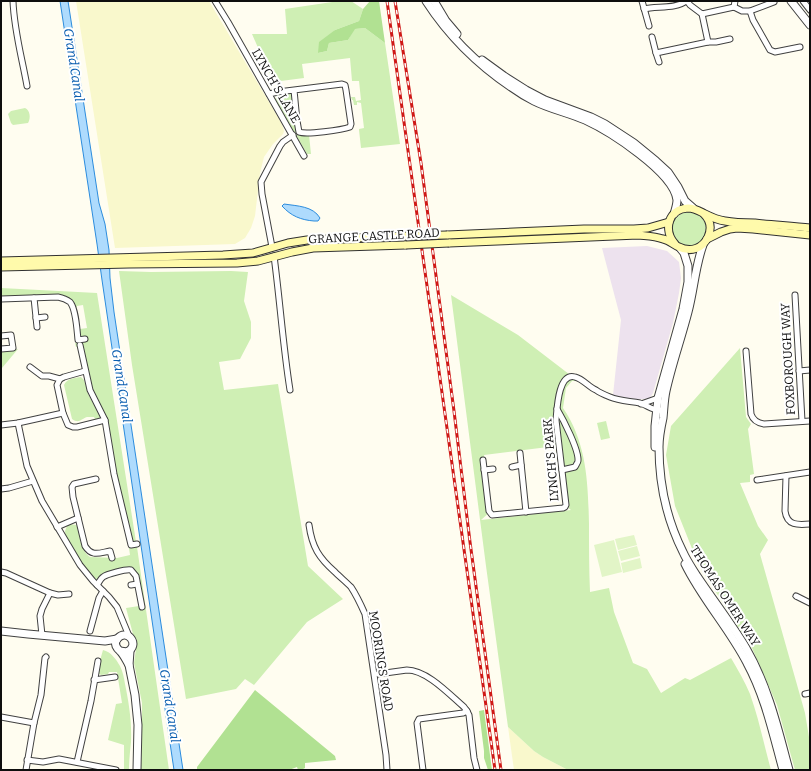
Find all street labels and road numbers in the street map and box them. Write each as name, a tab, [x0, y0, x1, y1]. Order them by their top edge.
street label: LYNCH'S LANE	[249, 46, 303, 126]
street label: GRANGE CASTLE ROAD	[308, 226, 440, 246]
street label: FOXBOROUGH WAY	[778, 302, 798, 415]
street label: LYNCH'S PARK	[540, 417, 562, 502]
street label: THOMAS OMER WAY	[687, 543, 763, 649]
street label: MOORINGS ROAD	[366, 610, 396, 712]

